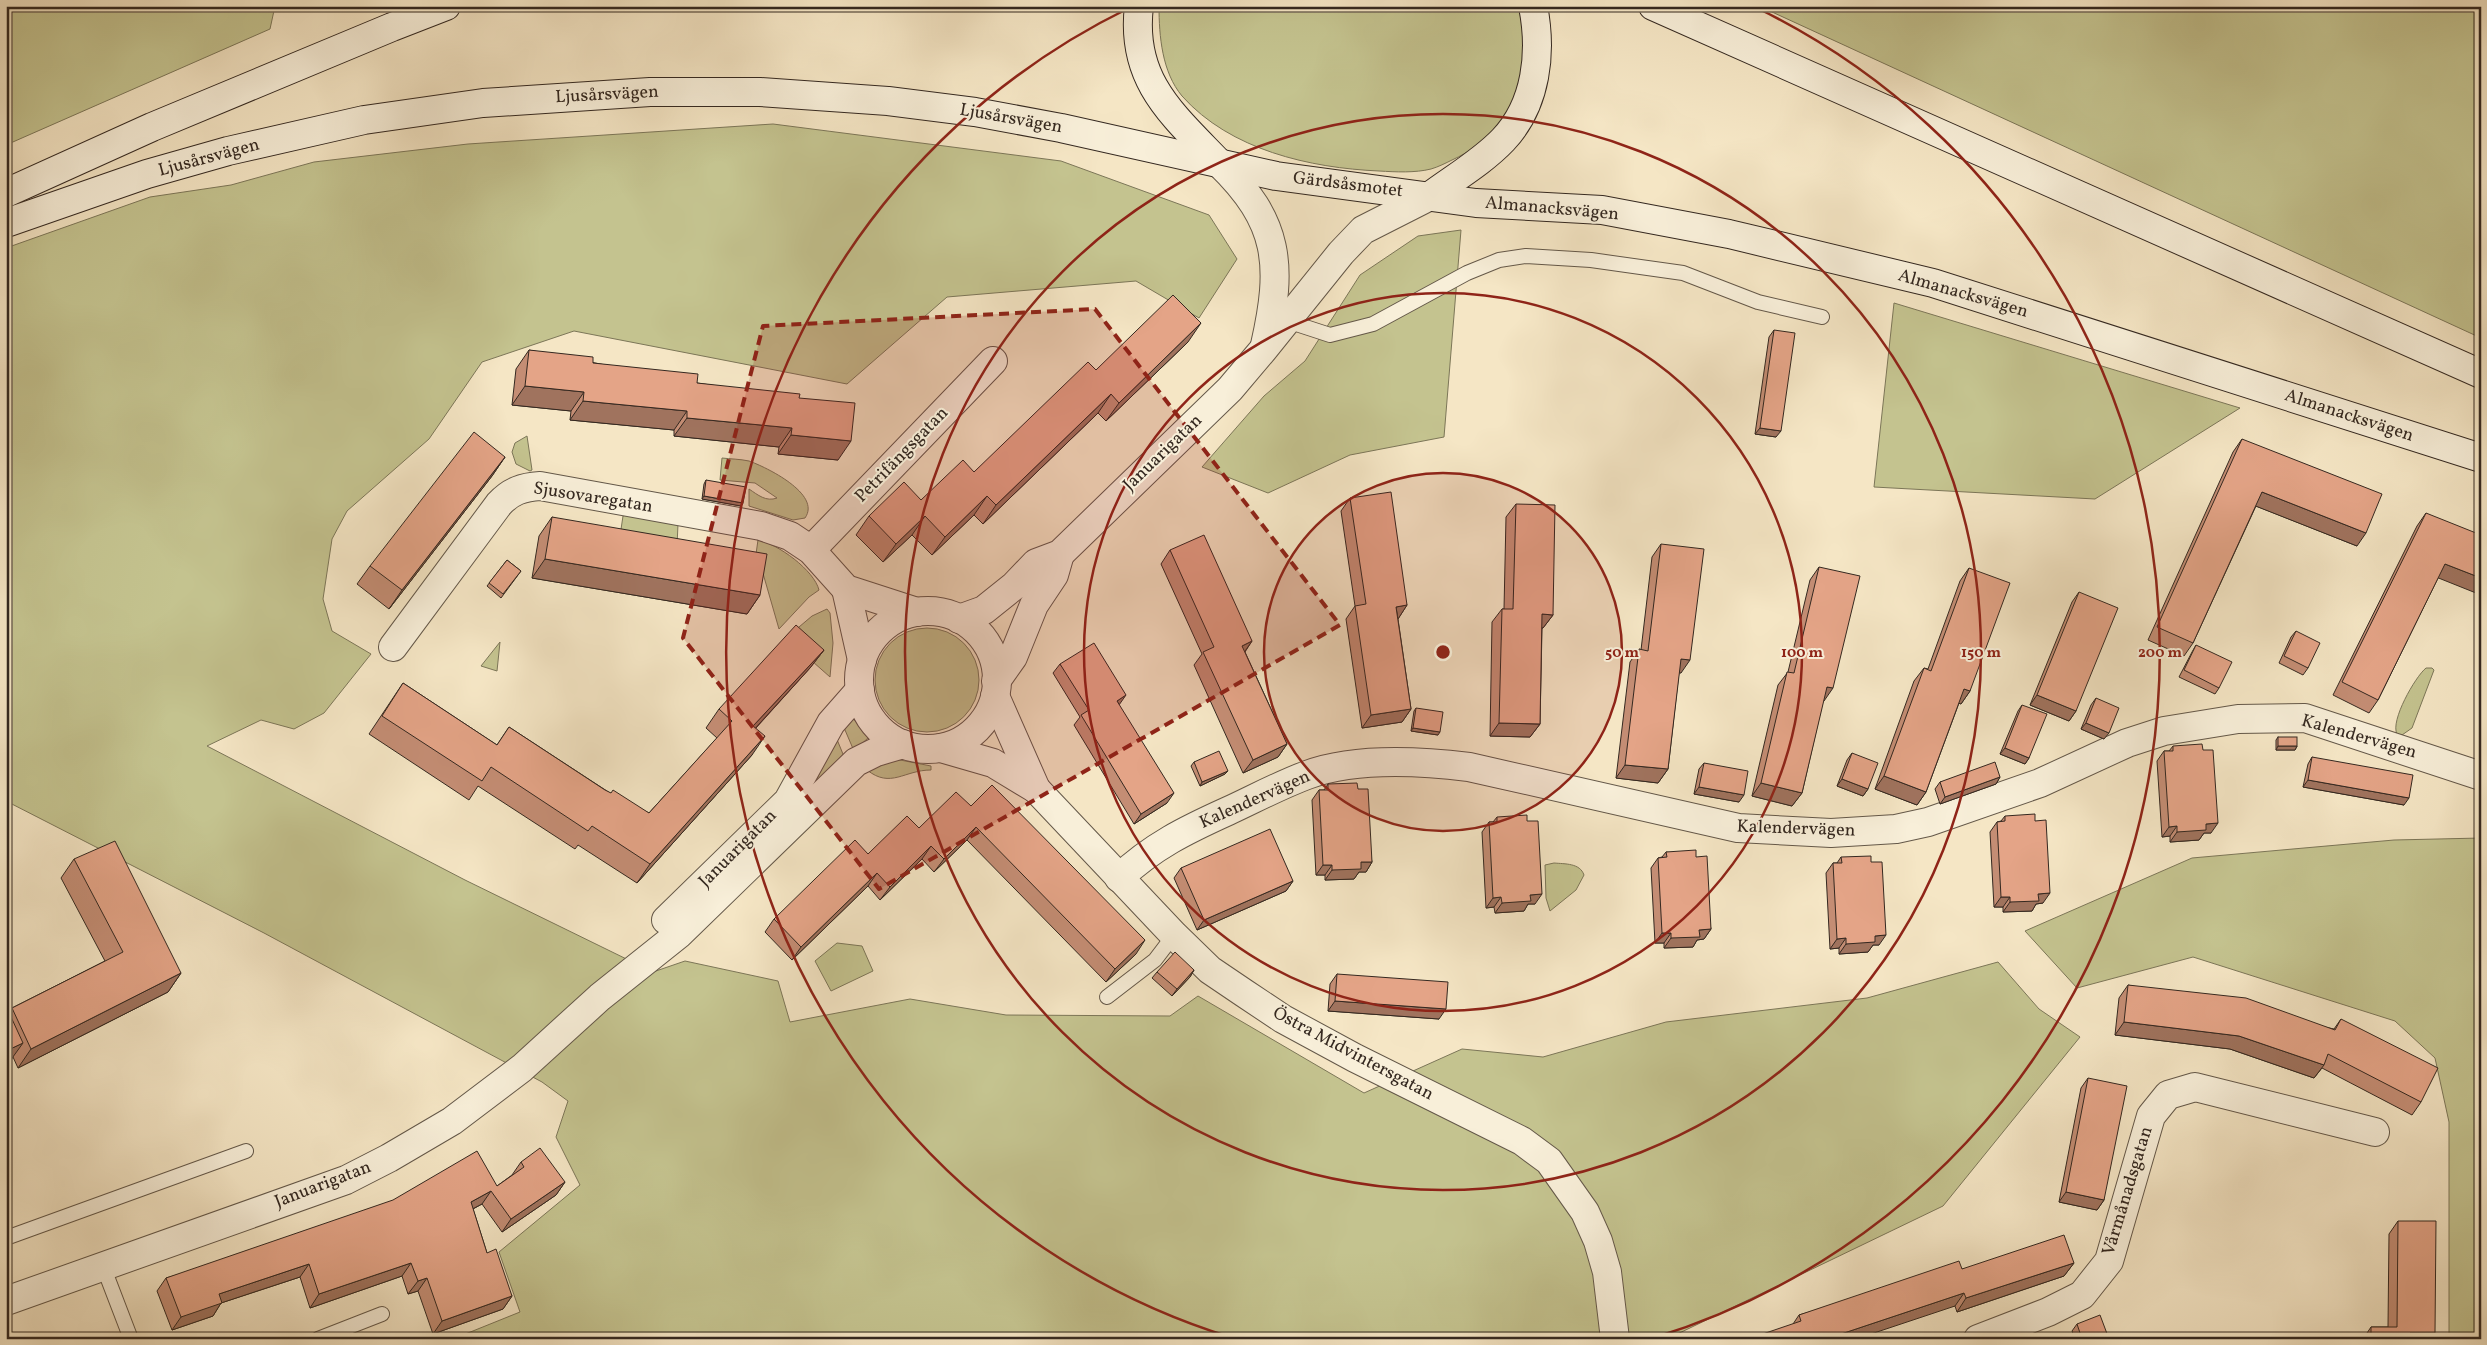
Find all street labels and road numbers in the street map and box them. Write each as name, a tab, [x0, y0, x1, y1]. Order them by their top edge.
street label: Ljusårsvägen	[555, 80, 660, 110]
street label: Ljusårsvägen	[958, 98, 1065, 140]
street label: Ljusårsvägen	[156, 132, 263, 184]
street label: Gärdsåsmotet	[1292, 166, 1404, 204]
street label: Almanacksvägen	[1484, 191, 1620, 227]
street label: Almanacksvägen	[1895, 263, 2031, 325]
street label: Almanacksvägen	[2281, 383, 2417, 449]
street label: Petrifängsgatan	[850, 401, 955, 509]
street label: Januarigatan	[1118, 409, 1208, 497]
street label: Sjusovaregatan	[531, 476, 655, 520]
street label: Kalendervägen	[2298, 709, 2420, 765]
street label: Kalendervägen	[1196, 764, 1315, 836]
street label: Januarigatan	[693, 804, 783, 894]
street label: Kalendervägen	[1736, 814, 1856, 844]
street label: Östra Midvintersgatan	[1268, 1001, 1438, 1107]
street label: Vårmånadsgatan	[2097, 1123, 2160, 1259]
street label: Januarigatan	[271, 1155, 375, 1215]

